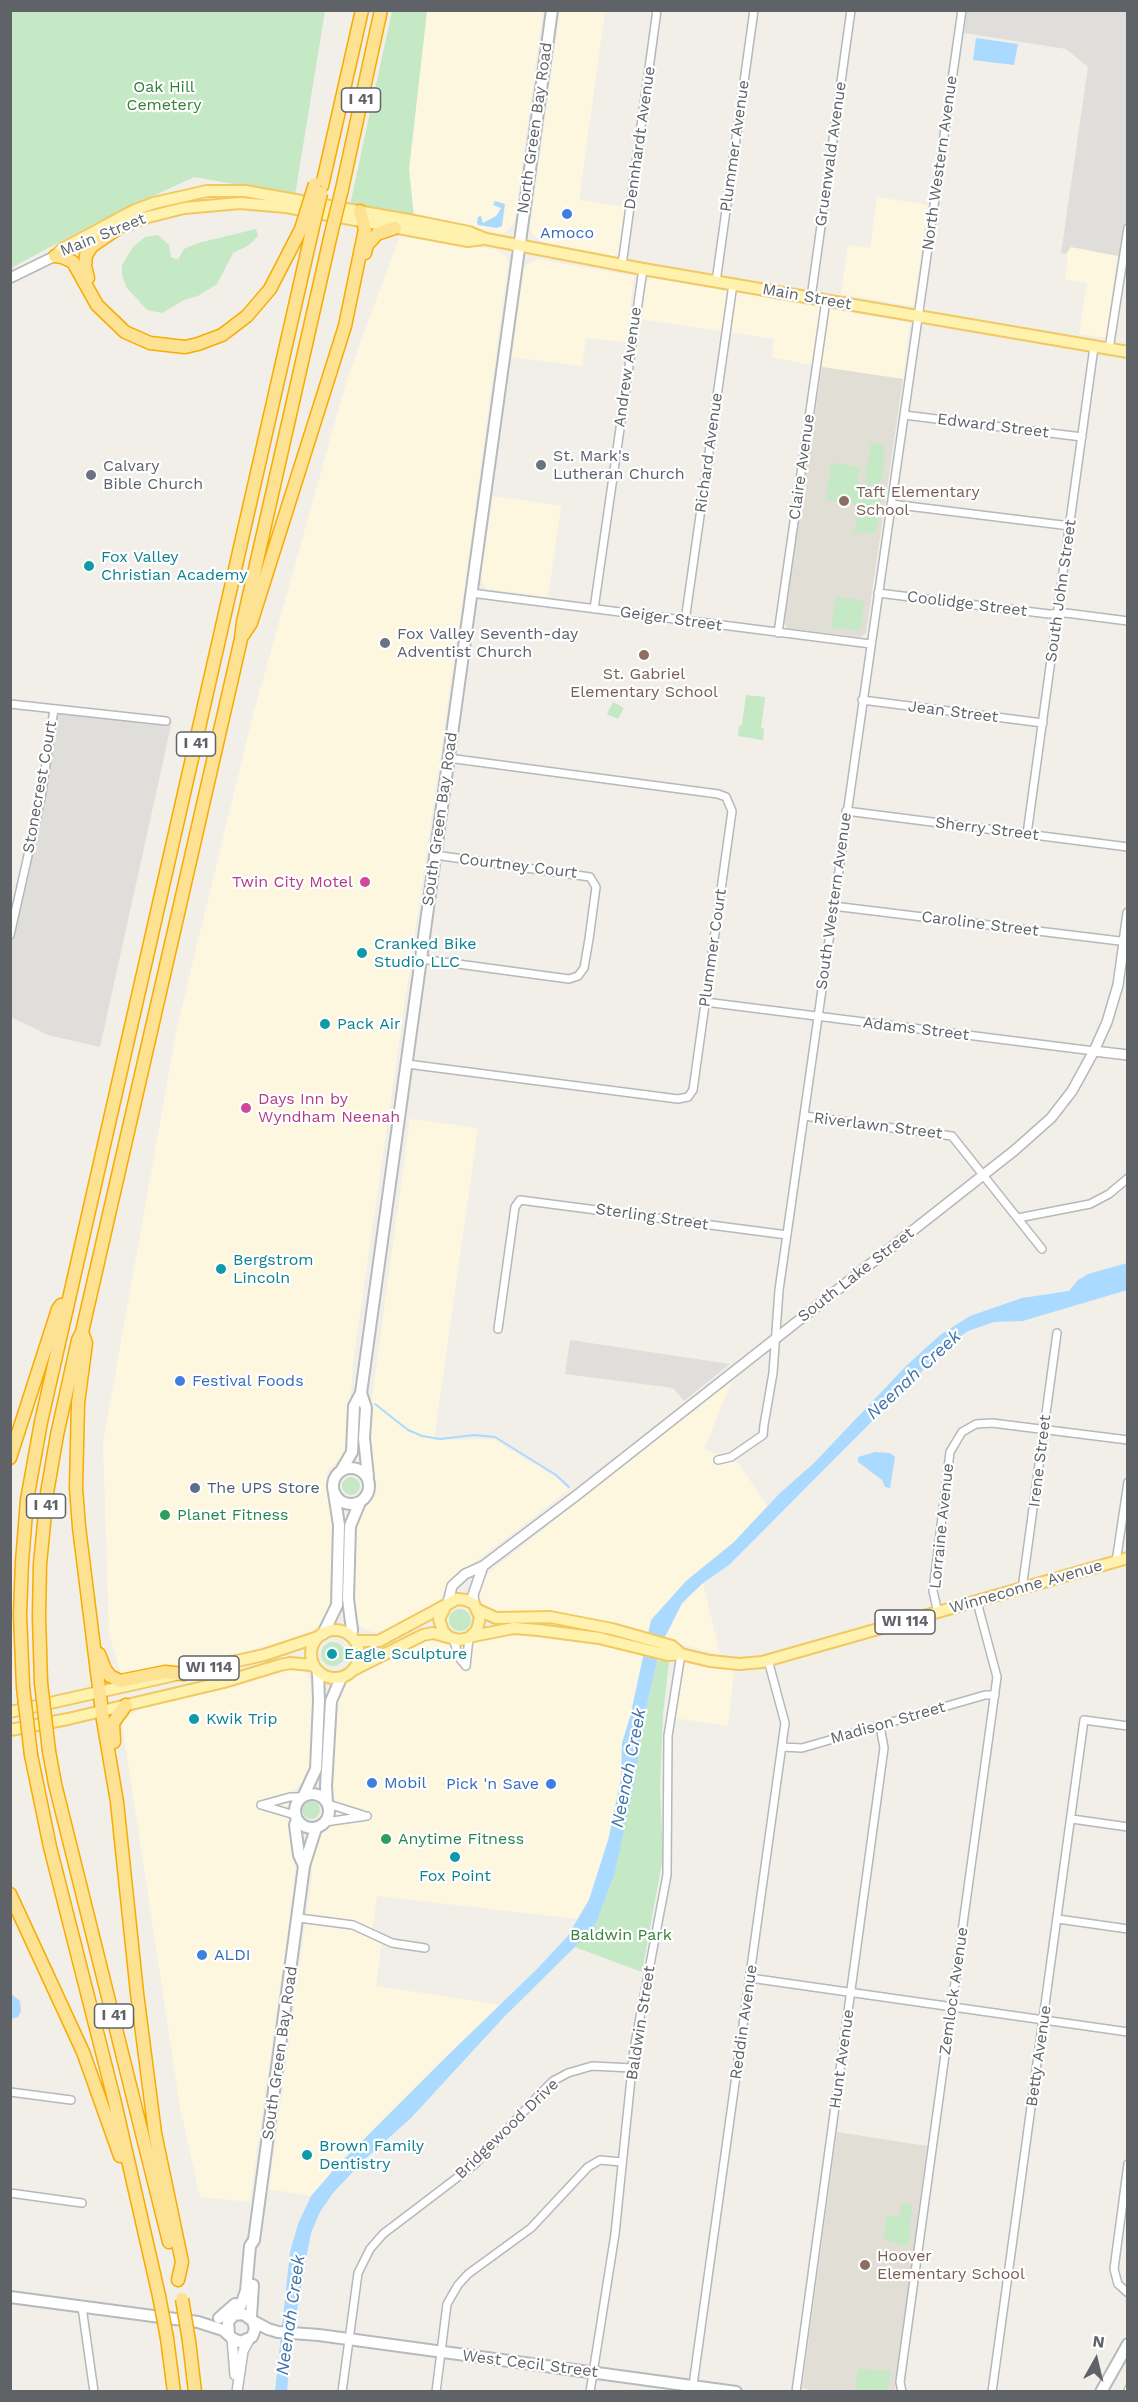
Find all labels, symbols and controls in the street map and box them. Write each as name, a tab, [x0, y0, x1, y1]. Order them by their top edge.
street label: North Green Bay Road	[513, 41, 557, 215]
street label: Dennhardt Avenue	[620, 65, 660, 211]
street label: North Western Avenue	[918, 74, 962, 252]
park label: Oak Hill Cemetery	[126, 77, 202, 115]
street label: Plummer Avenue	[716, 79, 754, 213]
street label: Gruenwald Avenue	[811, 80, 851, 228]
road number: I 41	[342, 88, 380, 112]
marker: Amoco	[560, 207, 574, 221]
street label: Main Street	[57, 209, 149, 261]
place label: Amoco	[540, 223, 594, 243]
street label: Main Street	[761, 280, 853, 314]
street label: Andrew Avenue	[610, 306, 646, 428]
street label: Richard Avenue	[691, 392, 727, 514]
street label: Edward Street	[936, 410, 1050, 442]
street label: Claire Avenue	[785, 413, 819, 521]
place label: St. Mark's Lutheran Church	[553, 446, 685, 484]
place label: Calvary Bible Church	[103, 456, 203, 494]
marker: St. Mark's Lutheran Church	[534, 458, 548, 472]
marker: Calvary Bible Church	[84, 468, 98, 482]
place label: Taft Elementary School	[856, 482, 980, 520]
marker: Taft Elementary School	[837, 494, 851, 508]
street label: South John Street	[1041, 518, 1081, 664]
place label: Fox Valley Christian Academy	[101, 547, 247, 585]
marker: Fox Valley Christian Academy	[82, 559, 96, 573]
street label: Coolidge Street	[906, 587, 1028, 621]
street label: Geiger Street	[619, 602, 723, 636]
place label: Fox Valley Seventh-day Adventist Church	[397, 624, 578, 662]
marker: Fox Valley Seventh-day Adventist Church	[378, 636, 392, 650]
marker: St. Gabriel Elementary School	[637, 648, 651, 662]
place label: St. Gabriel Elementary School	[570, 664, 718, 702]
street label: Jean Street	[907, 697, 999, 727]
street label: Stonecrest Court	[19, 719, 61, 855]
street label: South Green Bay Road	[418, 731, 462, 907]
road number: I 41	[176, 732, 216, 756]
street label: South Western Avenue	[812, 811, 856, 991]
street label: Sherry Street	[934, 813, 1040, 845]
street label: Courtney Court	[458, 849, 578, 883]
place label: Twin City Motel	[232, 872, 353, 892]
marker: Twin City Motel	[358, 875, 372, 889]
street label: Plummer Court	[695, 888, 731, 1008]
street label: Caroline Street	[920, 907, 1040, 941]
place label: Cranked Bike Studio LLC	[374, 934, 476, 972]
marker: Cranked Bike Studio LLC	[355, 946, 369, 960]
street label: Adams Street	[862, 1013, 970, 1045]
place label: Pack Air	[337, 1014, 401, 1034]
marker: Pack Air	[318, 1017, 332, 1031]
place label: Days Inn by Wyndham Neenah	[258, 1089, 400, 1127]
marker: Days Inn by Wyndham Neenah	[239, 1101, 253, 1115]
street label: Riverlawn Street	[813, 1109, 943, 1143]
street label: Sterling Street	[594, 1200, 710, 1234]
street label: South Lake Street	[794, 1224, 918, 1326]
place label: Bergstrom Lincoln	[233, 1250, 314, 1288]
marker: Bergstrom Lincoln	[214, 1262, 228, 1276]
water label: Neenah Creek	[862, 1326, 966, 1424]
place label: Festival Foods	[192, 1371, 304, 1391]
marker: Festival Foods	[173, 1374, 187, 1388]
street label: Irene Street	[1025, 1414, 1055, 1508]
street label: Lorraine Avenue	[926, 1462, 958, 1590]
place label: The UPS Store	[207, 1478, 320, 1498]
marker: The UPS Store	[188, 1481, 202, 1495]
road number: I 41	[26, 1494, 66, 1518]
place label: Planet Fitness	[177, 1505, 288, 1525]
marker: Planet Fitness	[158, 1508, 172, 1522]
street label: Winneconne Avenue	[947, 1556, 1105, 1618]
road number: WI 114	[875, 1610, 935, 1634]
place label: Eagle Sculpture	[344, 1644, 467, 1664]
marker: Eagle Sculpture	[325, 1647, 339, 1661]
road number: WI 114	[179, 1656, 239, 1680]
street label: Madison Street	[828, 1697, 948, 1749]
water label: Neenah Creek	[607, 1707, 651, 1829]
place label: Kwik Trip	[206, 1709, 277, 1729]
marker: Kwik Trip	[187, 1712, 201, 1726]
place label: Mobil	[384, 1773, 426, 1793]
place label: Pick 'n Save	[446, 1774, 539, 1794]
marker: Mobil	[365, 1776, 379, 1790]
marker: Pick 'n Save	[544, 1777, 558, 1791]
place label: Anytime Fitness	[398, 1829, 524, 1849]
marker: Anytime Fitness	[379, 1832, 393, 1846]
marker: Fox Point	[448, 1850, 462, 1864]
place label: Fox Point	[419, 1866, 491, 1886]
park label: Baldwin Park	[570, 1925, 672, 1945]
street label: Zemlock Avenue	[936, 1926, 972, 2056]
place label: ALDI	[214, 1945, 250, 1965]
marker: ALDI	[195, 1948, 209, 1962]
street label: Reddin Avenue	[726, 1963, 762, 2081]
street label: Baldwin Street	[622, 1964, 660, 2082]
street label: South Green Bay Road	[258, 1965, 302, 2141]
road number: I 41	[94, 2004, 134, 2028]
street label: Betty Avenue	[1022, 2004, 1056, 2108]
street label: Hunt Avenue	[826, 2008, 858, 2110]
street label: Bridgewood Drive	[451, 2075, 563, 2183]
place label: Brown Family Dentistry	[319, 2136, 424, 2174]
marker: Brown Family Dentistry	[300, 2148, 314, 2162]
place label: Hoover Elementary School	[877, 2246, 1025, 2284]
water label: Neenah Creek	[272, 2254, 310, 2376]
marker: Hoover Elementary School	[858, 2258, 872, 2272]
north arrow	[1066, 2330, 1126, 2390]
text: N	[1091, 2331, 1106, 2352]
street label: West Cecil Street	[461, 2346, 599, 2382]

